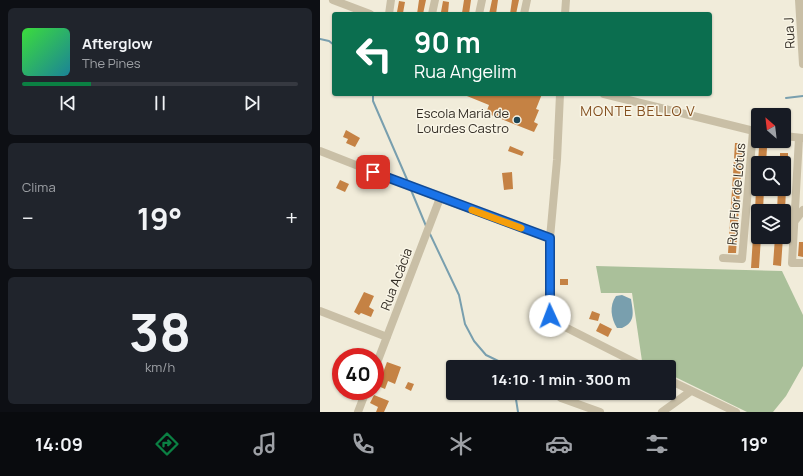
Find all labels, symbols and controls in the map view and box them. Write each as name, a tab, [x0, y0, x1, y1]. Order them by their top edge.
street label: Rua J	[779, 17, 799, 49]
text: 90 m	[414, 23, 481, 61]
icon: left	[348, 28, 400, 80]
text: Afterglow	[82, 33, 153, 54]
text: The Pines	[82, 54, 141, 72]
text: Rua Angelim	[414, 59, 517, 83]
icon: previous	[57, 92, 79, 114]
icon: pause	[149, 92, 171, 114]
icon: next	[241, 92, 263, 114]
district label: MONTE BELLO V	[580, 101, 696, 120]
place label: Escola Maria de Lourdes Castro	[416, 104, 509, 137]
north arrow	[751, 108, 791, 148]
map controls	[751, 108, 791, 244]
marker: Escola Maria de Lourdes Castro	[512, 115, 522, 125]
street label: Rua Flor de Lótus	[723, 142, 749, 246]
pin	[356, 155, 390, 189]
button: search	[751, 156, 791, 196]
icon: arrive	[362, 161, 384, 183]
text: Clima	[22, 178, 56, 196]
text: 19°	[137, 198, 182, 239]
text: −	[22, 203, 34, 233]
text: +	[285, 203, 298, 233]
button: layers	[751, 204, 791, 244]
street label: Rua Acácia	[376, 245, 416, 313]
position arrow	[529, 295, 571, 337]
text: 38	[129, 296, 191, 367]
speed limit sign: 40	[332, 348, 384, 400]
text: km/h	[145, 358, 175, 376]
text: 14:10 · 1 min · 300 m	[492, 369, 630, 390]
icon: directions	[153, 430, 181, 458]
icon: music	[251, 430, 279, 458]
icon: phone	[349, 430, 377, 458]
icon: climate	[447, 430, 475, 458]
icon: car	[545, 430, 573, 458]
icon: filters	[643, 430, 671, 458]
text: 14:09	[35, 432, 83, 456]
text: 19°	[741, 432, 768, 456]

